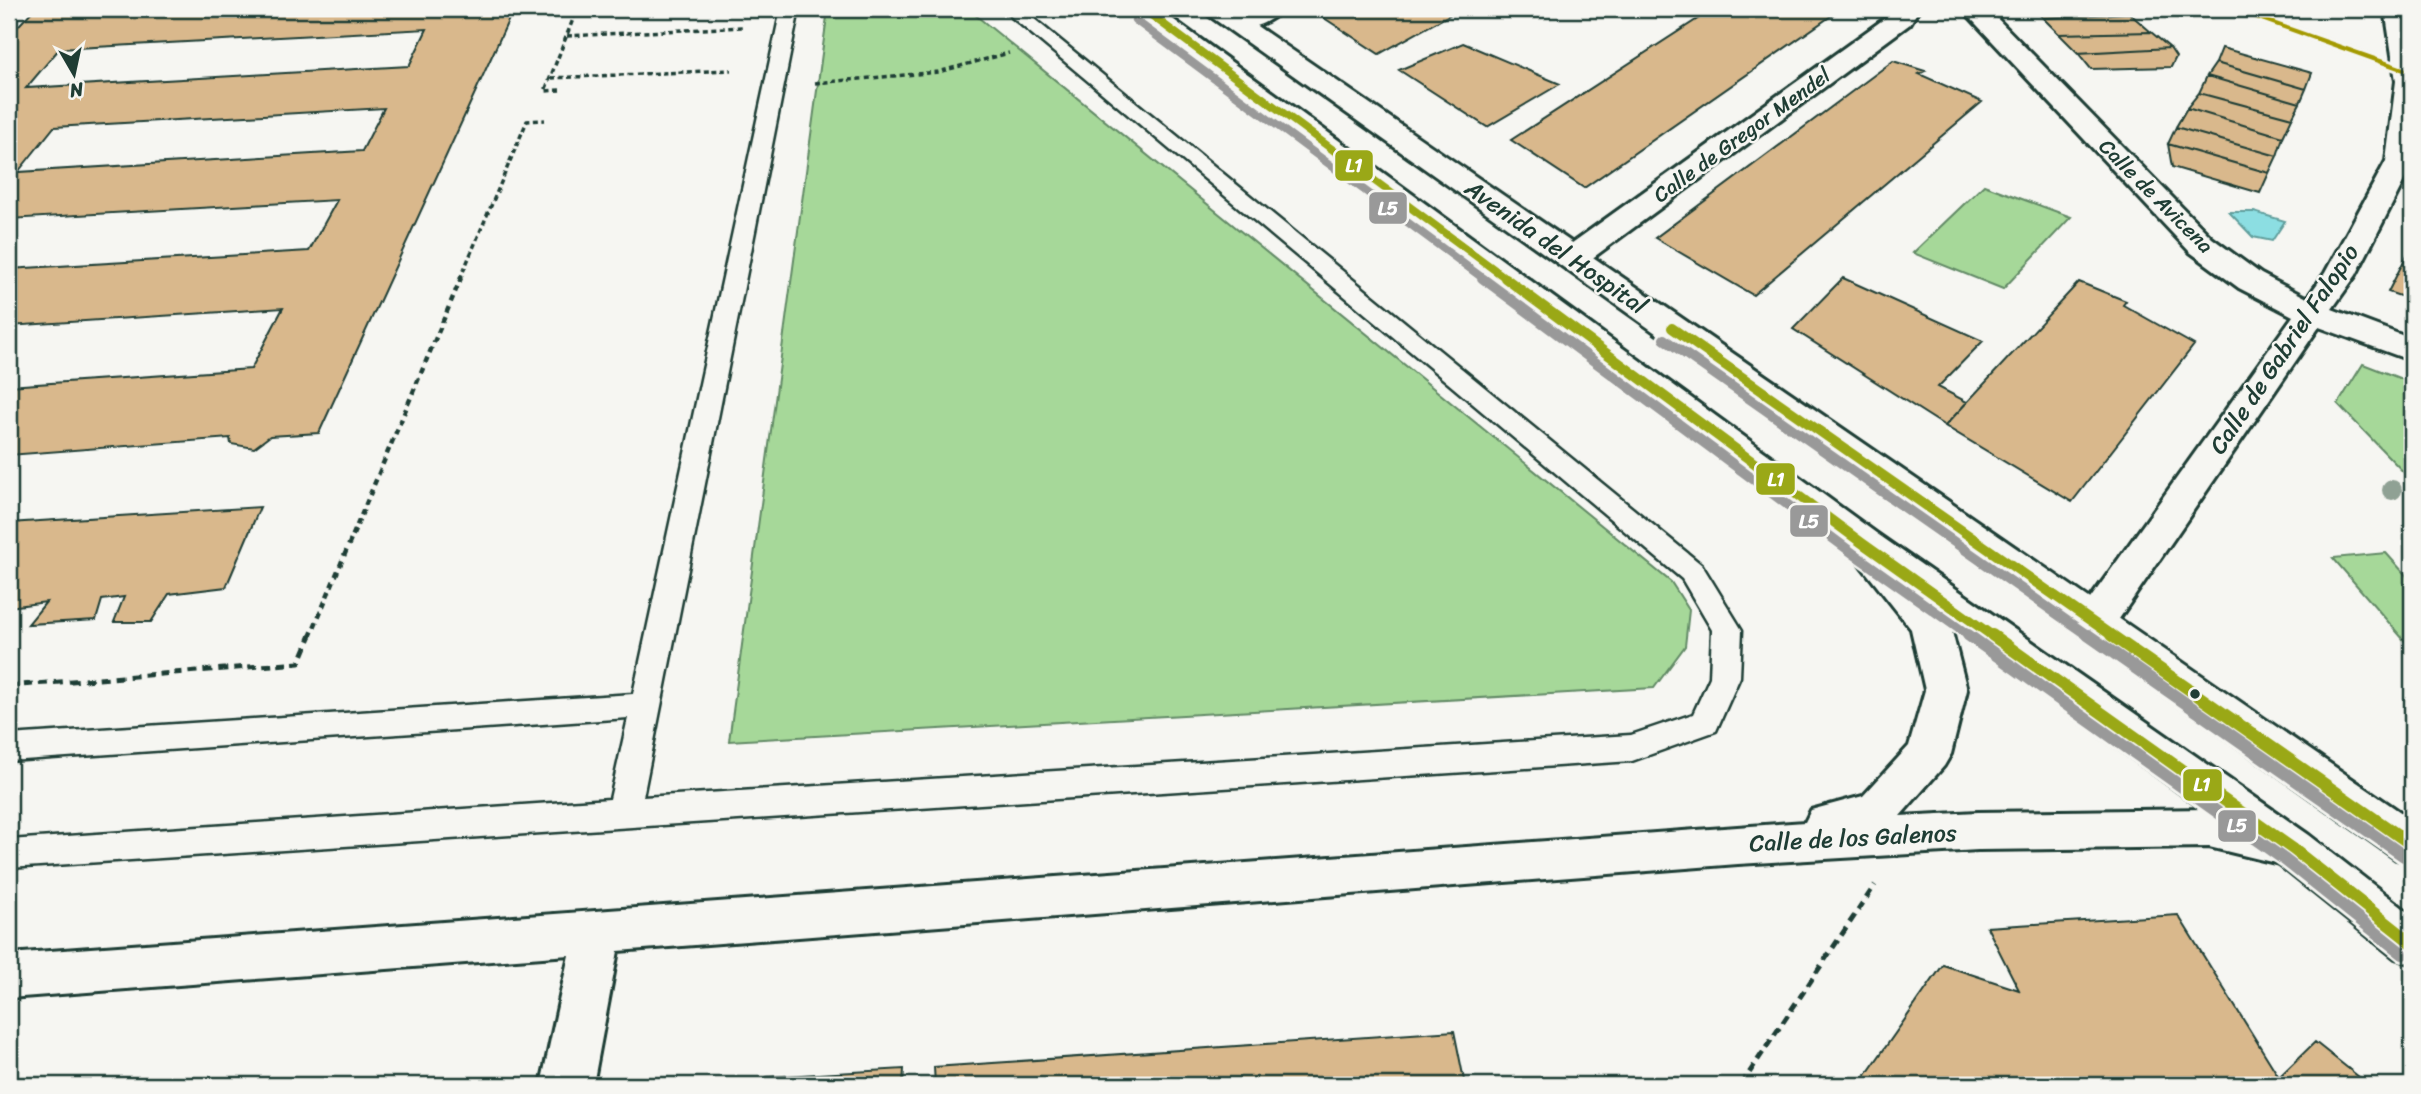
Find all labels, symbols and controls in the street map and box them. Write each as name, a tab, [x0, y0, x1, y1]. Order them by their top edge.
north arrow	[38, 38, 108, 108]
street label: Calle de Gregor Mendel	[1645, 57, 1840, 213]
text: N	[67, 73, 87, 108]
street label: Calle de Avicena	[2089, 129, 2223, 263]
line badge: L1	[1334, 149, 1374, 182]
text: L1	[1346, 149, 1362, 182]
street label: Avenida del Hospital	[1455, 167, 1657, 327]
line badge: L5	[1368, 191, 1408, 225]
text: L5	[1378, 192, 1399, 225]
street label: Calle de Gabriel Falopio	[2198, 235, 2370, 463]
line badge: L1	[1755, 462, 1796, 496]
text: L1	[1768, 463, 1784, 496]
line badge: L5	[1789, 504, 1829, 538]
text: L5	[1799, 505, 1820, 538]
unlabelled marker	[2188, 687, 2202, 701]
line badge: L1	[2182, 768, 2223, 802]
text: L1	[2194, 768, 2210, 801]
line badge: L5	[2217, 809, 2257, 843]
text: L5	[2227, 809, 2248, 842]
street label: Calle de los Galenos	[1748, 812, 1958, 864]

